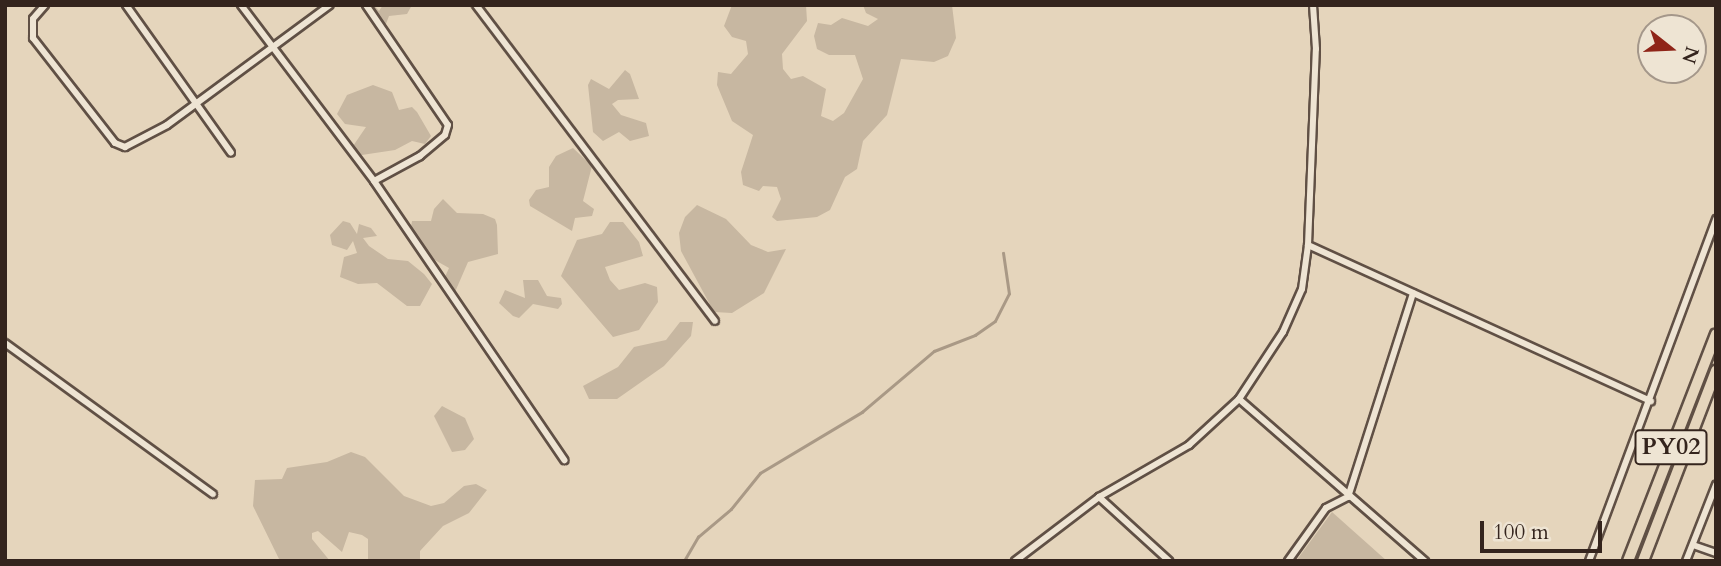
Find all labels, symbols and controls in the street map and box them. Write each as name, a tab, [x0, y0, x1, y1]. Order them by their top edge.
north arrow	[1637, 14, 1707, 84]
text: N	[1675, 43, 1705, 67]
road number: PY02	[1634, 426, 1708, 467]
scale bar	[1483, 506, 1606, 550]
text: 100 m	[1493, 518, 1549, 547]

